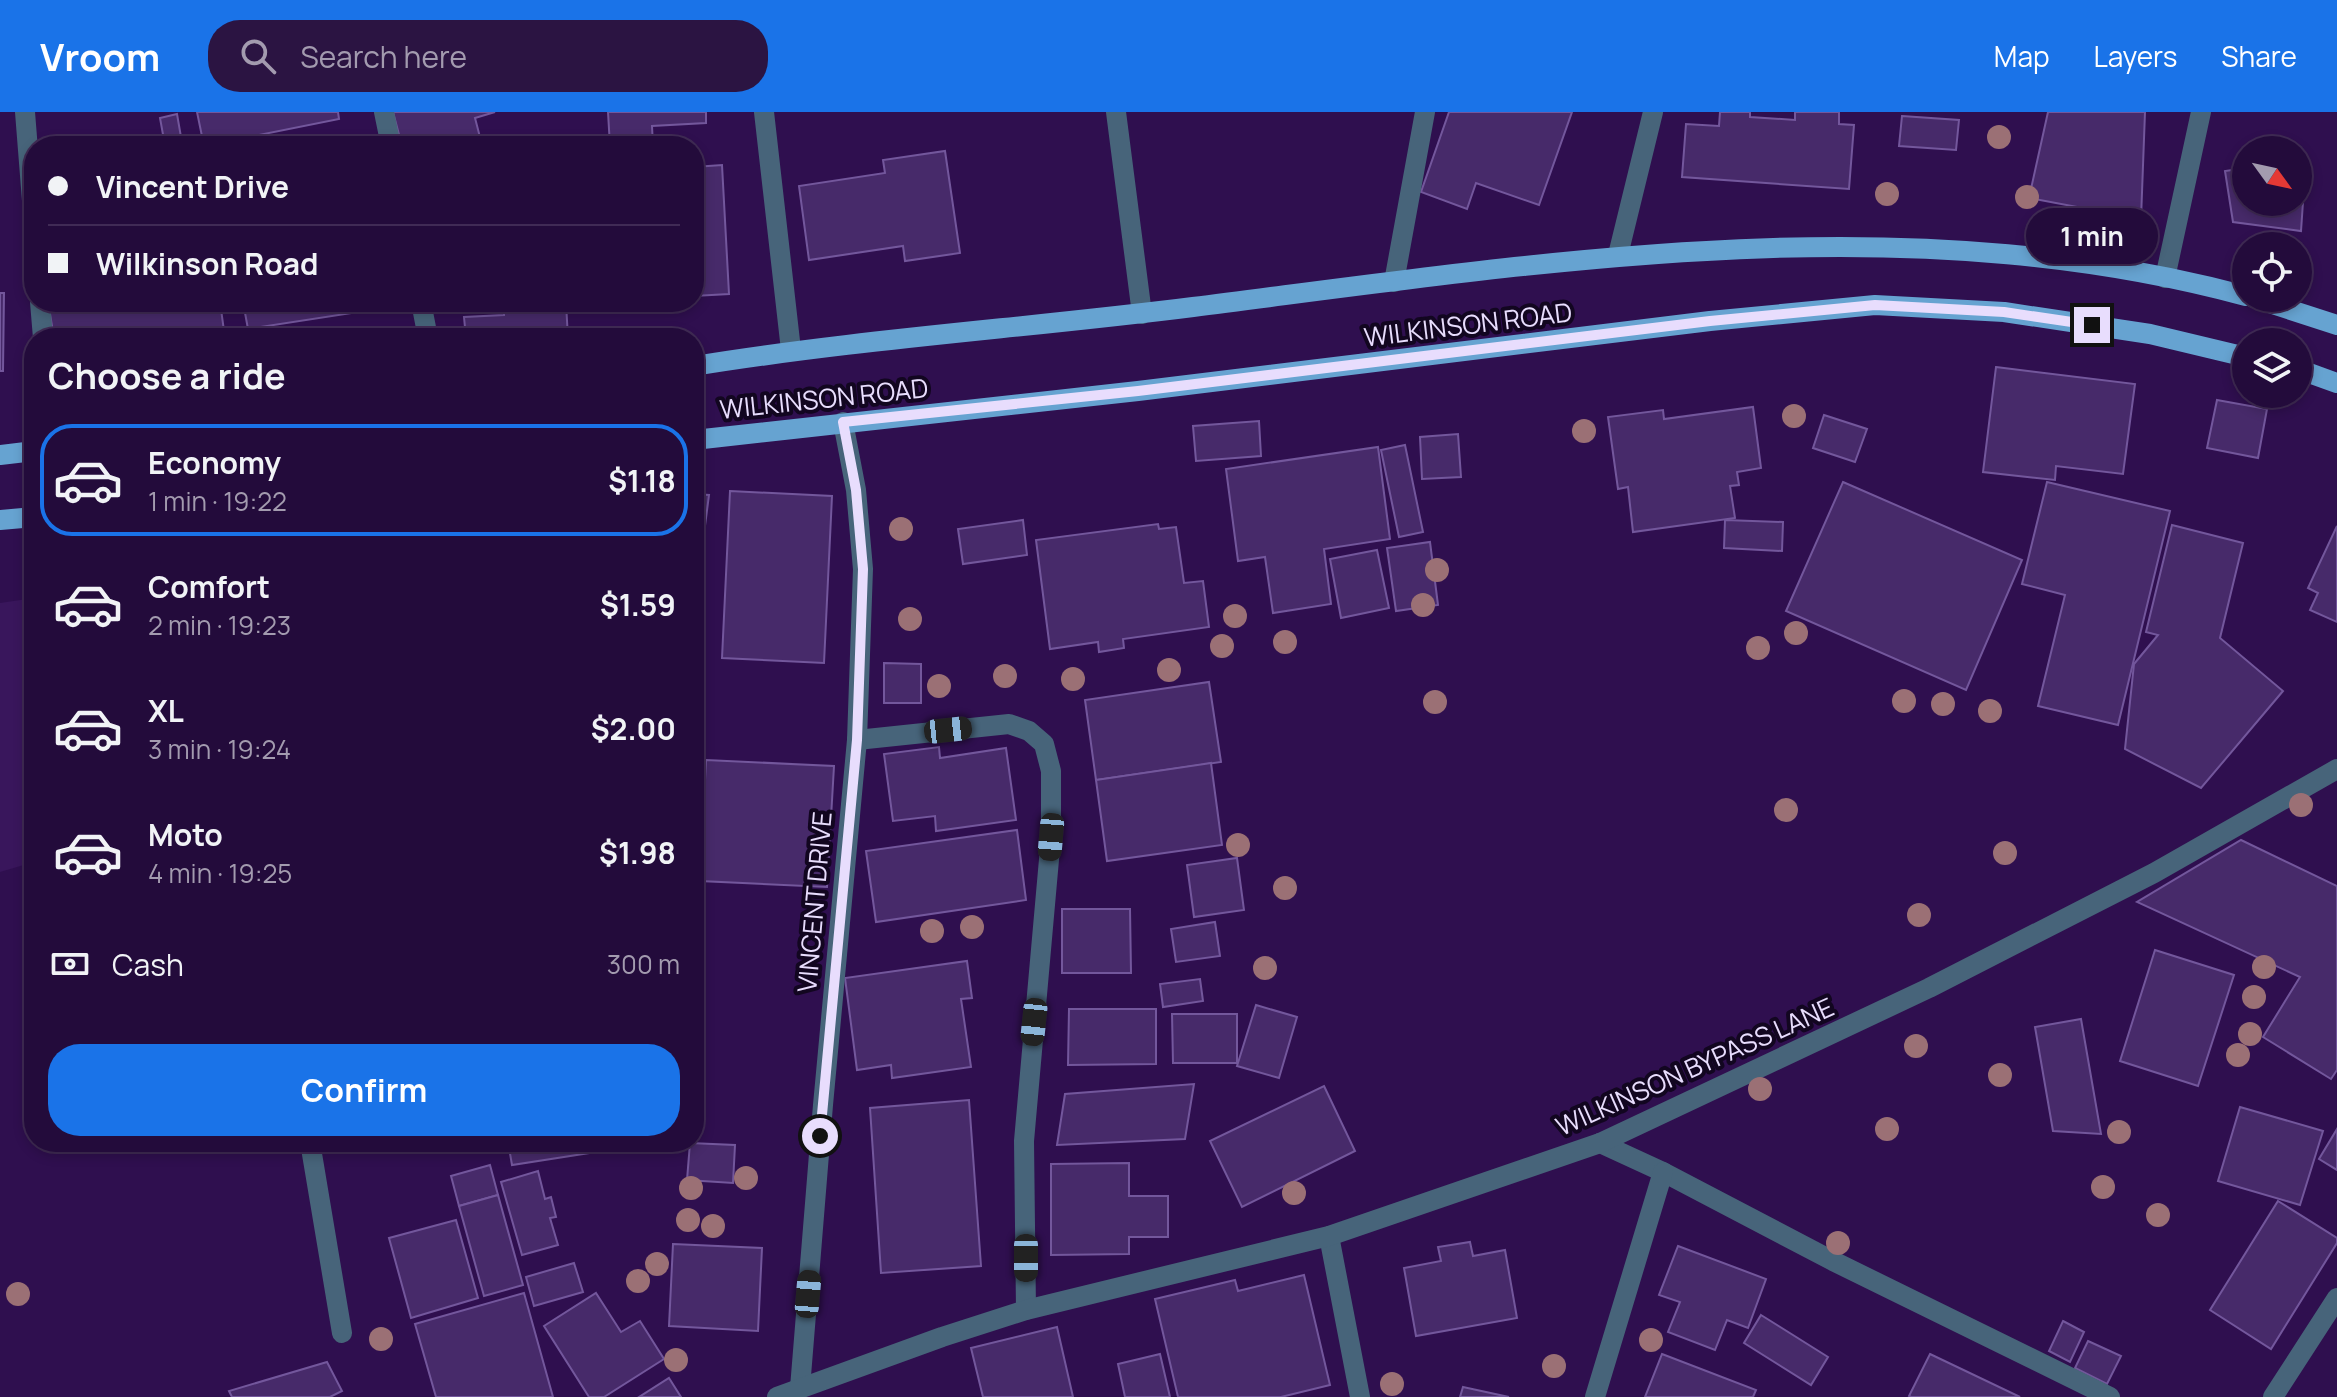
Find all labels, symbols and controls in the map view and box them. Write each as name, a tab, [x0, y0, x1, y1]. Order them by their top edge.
search box	[208, 20, 768, 92]
text: Vroom	[40, 30, 160, 82]
icon: search	[236, 34, 280, 78]
text: Search here	[300, 36, 467, 77]
text: Map	[1994, 37, 2050, 75]
text: Layers	[2094, 37, 2177, 75]
text: Share	[2221, 37, 2297, 75]
north arrow	[2232, 136, 2312, 216]
map controls	[2232, 136, 2312, 408]
text: Vincent Drive	[96, 166, 289, 207]
callout: 1 min	[2026, 209, 2158, 265]
text: 1 min	[2060, 218, 2124, 254]
button: locate	[2232, 232, 2312, 312]
text: Wilkinson Road	[96, 243, 319, 284]
street label: WILKINSON ROAD	[1362, 293, 1574, 355]
route end	[2074, 307, 2110, 343]
button: layers	[2232, 328, 2312, 408]
text: Choose a ride	[48, 351, 286, 400]
street label: WILKINSON ROAD	[718, 369, 930, 427]
text: Economy	[148, 442, 281, 483]
icon: car	[52, 444, 124, 516]
text: $1.18	[608, 460, 676, 501]
text: 1 min · 19:22	[148, 483, 287, 519]
text: Comfort	[148, 566, 270, 607]
icon: car	[52, 568, 124, 640]
text: $1.59	[600, 584, 676, 625]
text: 2 min · 19:23	[148, 607, 291, 643]
text: XL	[148, 690, 184, 731]
icon: car	[52, 692, 124, 764]
text: $2.00	[591, 708, 676, 749]
car	[923, 716, 973, 744]
text: 3 min · 19:24	[148, 731, 291, 767]
street label: VINCENT DRIVE	[788, 810, 840, 994]
car	[1037, 812, 1065, 862]
text: Moto	[148, 814, 223, 855]
icon: car	[52, 816, 124, 888]
text: $1.98	[599, 832, 676, 873]
text: 4 min · 19:25	[148, 855, 292, 891]
icon: cash	[48, 942, 92, 986]
text: Cash	[112, 944, 184, 985]
text: 300 m	[607, 946, 680, 982]
street label: WILKINSON BYPASS LANE	[1550, 988, 1839, 1144]
car	[1020, 997, 1048, 1047]
button: Confirm	[48, 1044, 680, 1136]
route start	[802, 1118, 838, 1154]
car	[1014, 1234, 1038, 1282]
car	[794, 1269, 822, 1319]

